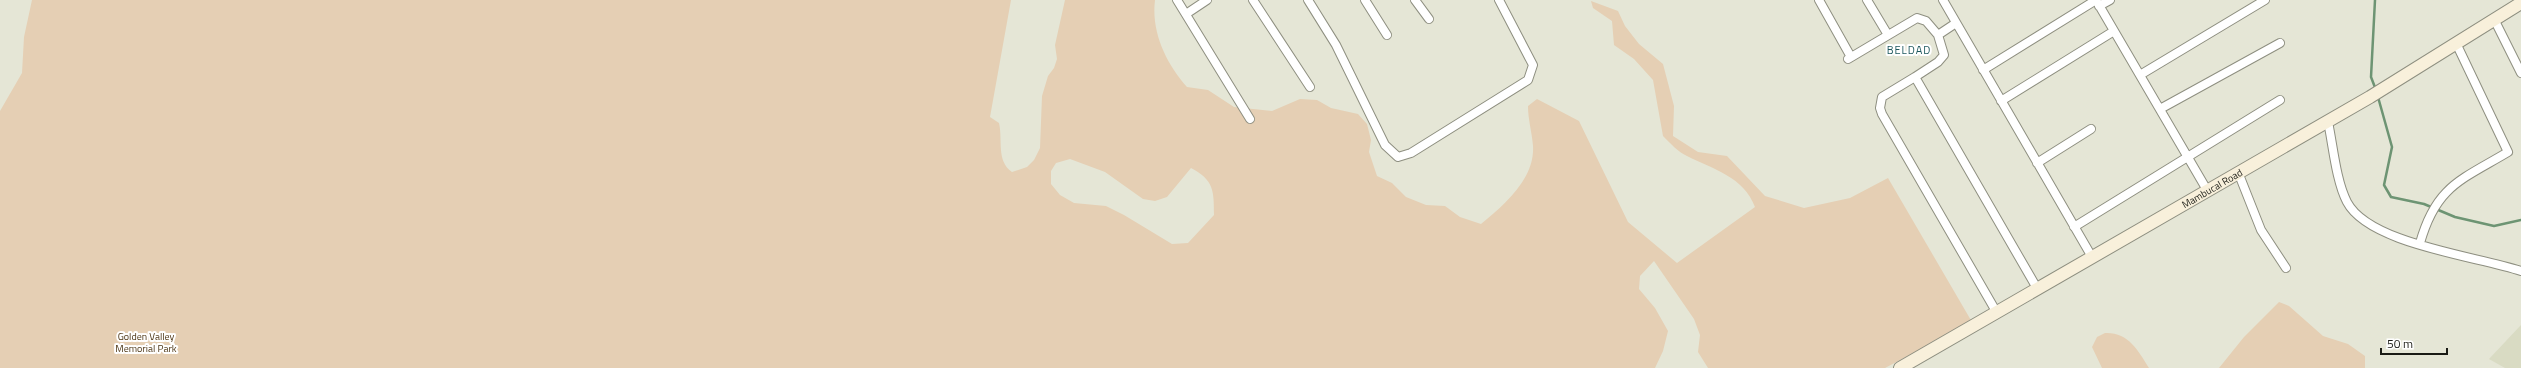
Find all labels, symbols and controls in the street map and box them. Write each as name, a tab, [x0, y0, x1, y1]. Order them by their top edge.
district label: BELDAD	[1887, 42, 1931, 58]
street label: Mambucal Road	[2179, 165, 2245, 212]
park label: Golden Valley Memorial Park	[115, 329, 177, 356]
scale bar	[2381, 330, 2447, 356]
text: 50 m	[2387, 334, 2413, 353]

